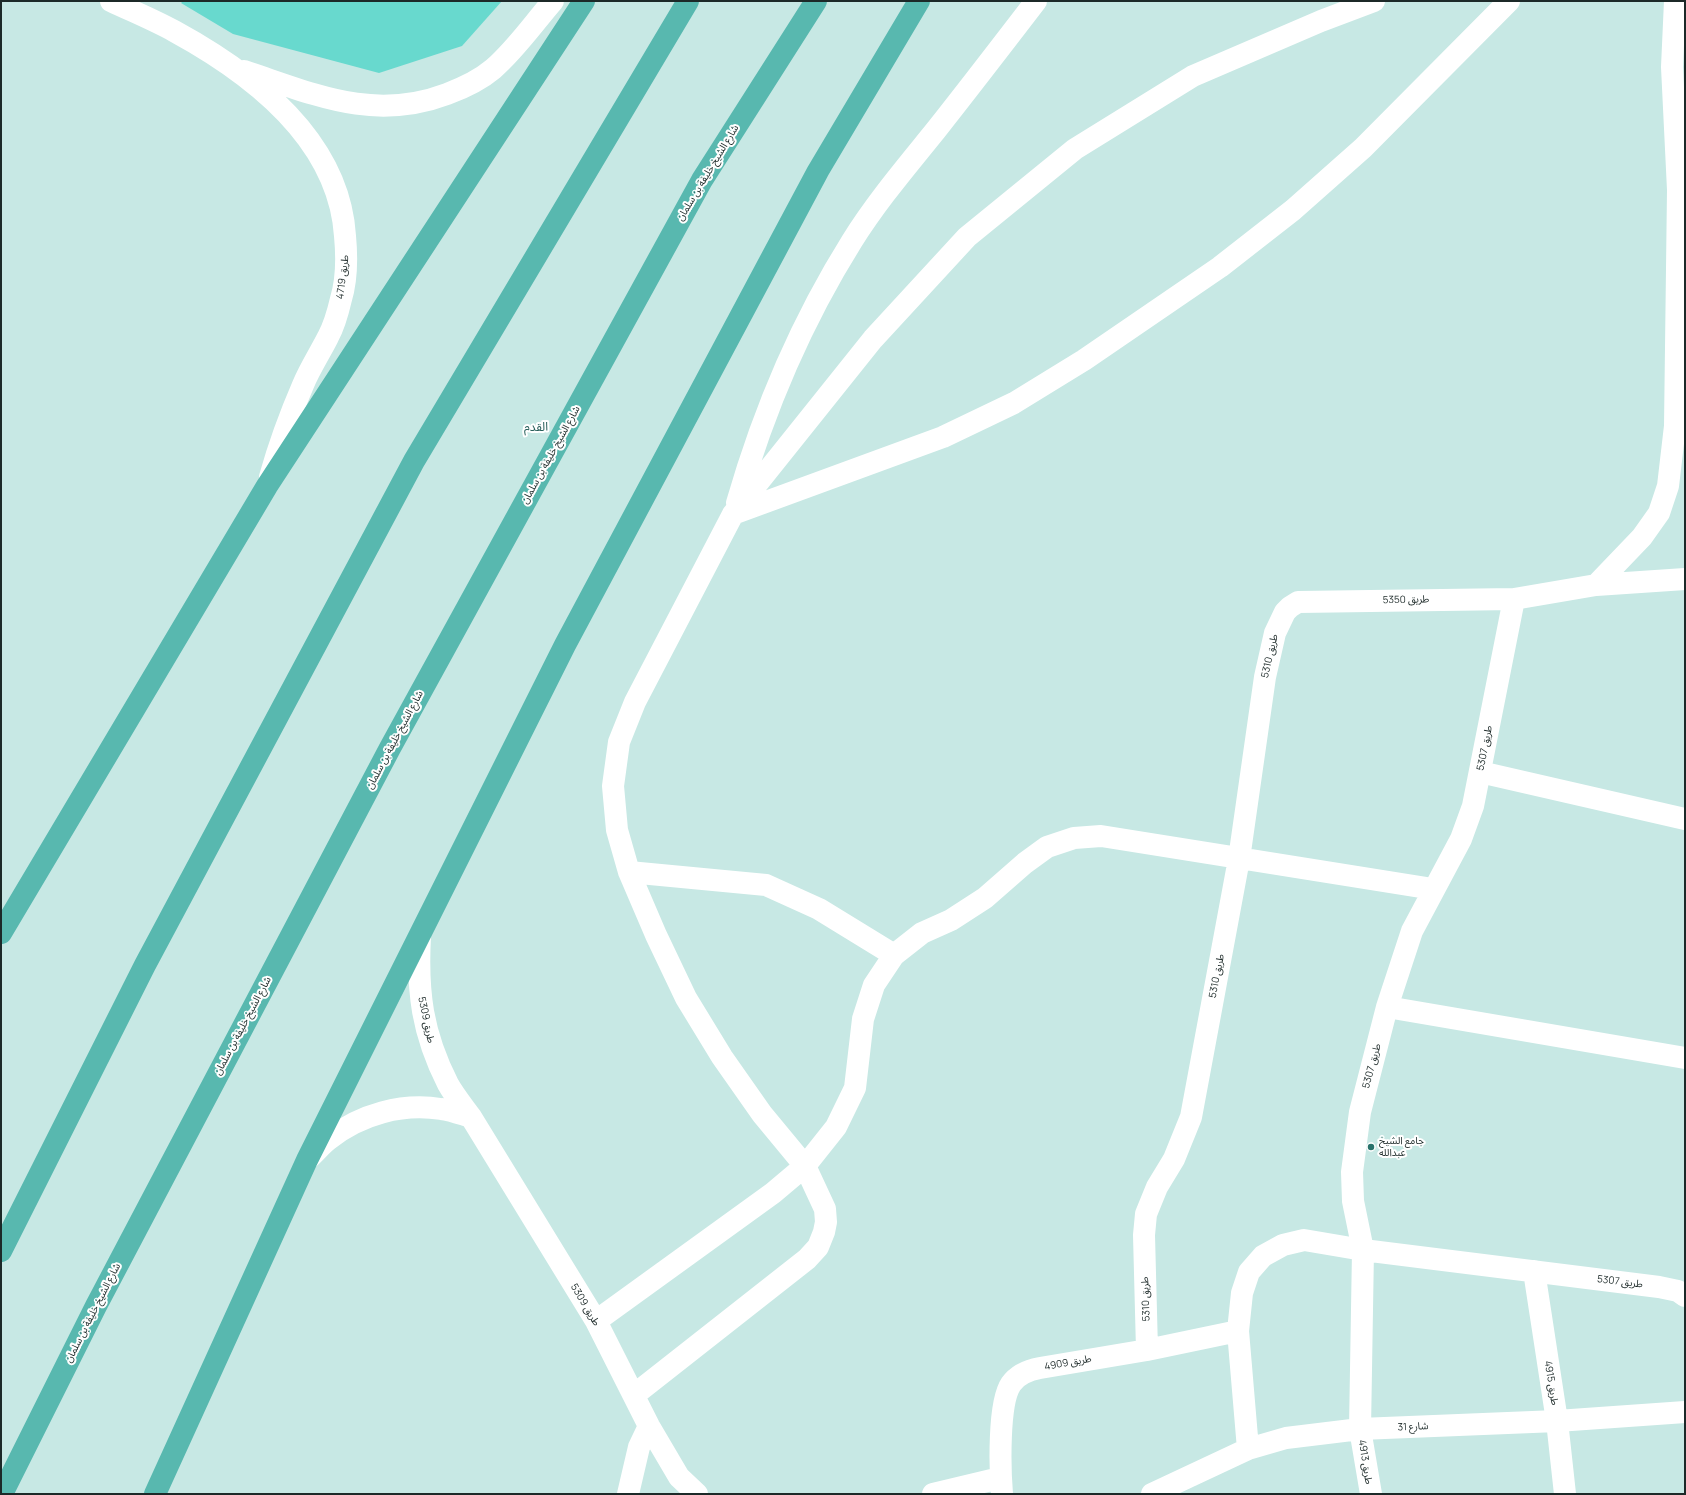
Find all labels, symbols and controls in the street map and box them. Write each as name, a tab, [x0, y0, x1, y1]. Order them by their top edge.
street label: شارع الشيخ خليفة بن سلمان	[675, 123, 741, 223]
street label: طريق 4719	[334, 254, 352, 300]
street label: شارع الشيخ خليفة بن سلمان	[519, 404, 583, 506]
district label: القدم	[524, 421, 548, 435]
street label: طريق 5350	[1383, 594, 1429, 606]
street label: طريق 5310	[1259, 633, 1281, 679]
street label: شارع الشيخ خليفة بن سلمان	[364, 689, 426, 791]
street label: طريق 5307	[1475, 724, 1495, 772]
street label: طريق 5310	[1207, 953, 1227, 999]
street label: شارع الشيخ خليفة بن سلمان	[212, 975, 274, 1077]
street label: طريق 5309	[415, 996, 437, 1044]
street label: طريق 5307	[1360, 1042, 1384, 1090]
place label: جامع الشيخ عبدالله	[1379, 1135, 1424, 1158]
marker: جامع الشيخ عبدالله	[1366, 1142, 1376, 1152]
street label: شارع الشيخ خليفة بن سلمان	[63, 1261, 123, 1365]
street label: طريق 5307	[1596, 1273, 1644, 1291]
street label: طريق 5310	[1139, 1276, 1153, 1322]
street label: طريق 5309	[568, 1282, 602, 1328]
street label: طريق 4909	[1043, 1353, 1093, 1373]
street label: طريق 4915	[1542, 1360, 1560, 1406]
street label: شارع 31	[1397, 1420, 1429, 1434]
street label: طريق 4913	[1356, 1439, 1374, 1485]

